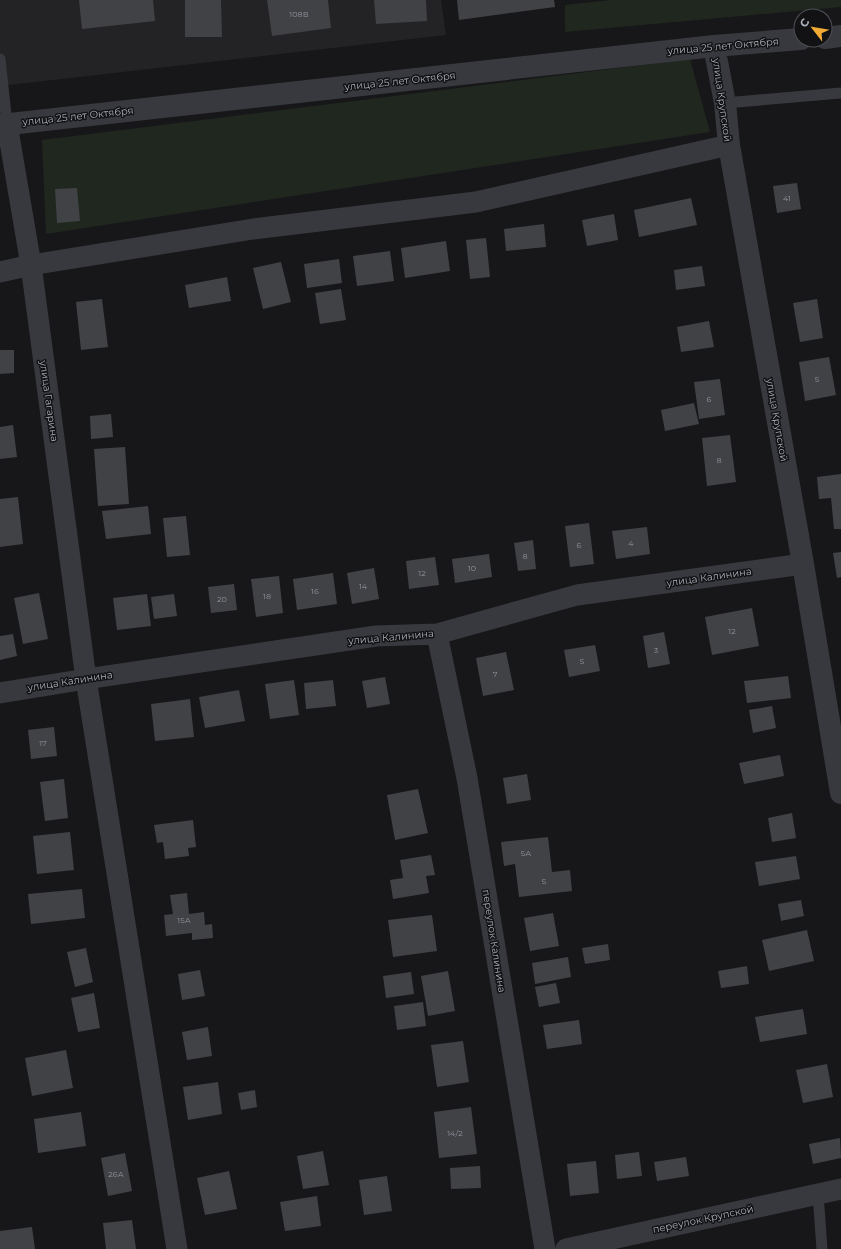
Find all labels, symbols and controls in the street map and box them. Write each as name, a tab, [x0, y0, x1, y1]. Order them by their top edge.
north arrow	[793, 8, 833, 48]
house number: 108В	[289, 9, 309, 19]
text: С	[796, 16, 812, 30]
street label: улица 25 лет Октября	[666, 35, 779, 57]
street label: улица Крупской	[710, 56, 734, 143]
street label: улица 25 лет Октября	[343, 69, 456, 93]
street label: улица 25 лет Октября	[21, 104, 134, 128]
house number: 41	[783, 193, 791, 203]
street label: улица Гагарина	[37, 358, 61, 443]
house number: 5	[815, 374, 820, 384]
street label: улица Крупской	[763, 376, 791, 463]
house number: 6	[707, 394, 712, 404]
house number: 8	[716, 455, 722, 465]
house number: 4	[628, 538, 634, 548]
house number: 6	[577, 540, 582, 550]
house number: 8	[522, 551, 528, 561]
house number: 10	[468, 563, 476, 573]
street label: улица Калинина	[665, 565, 752, 590]
house number: 12	[418, 568, 426, 578]
house number: 14	[359, 581, 368, 591]
house number: 16	[311, 586, 319, 596]
house number: 18	[263, 591, 271, 601]
house number: 20	[217, 594, 227, 604]
house number: 12	[728, 626, 736, 636]
street label: улица Калинина	[347, 627, 434, 647]
house number: 3	[654, 645, 659, 655]
house number: 5	[580, 656, 585, 666]
street label: улица Калинина	[26, 668, 113, 694]
house number: 7	[493, 669, 498, 679]
house number: 17	[39, 738, 47, 748]
house number: 5А	[521, 848, 531, 858]
house number: 5	[542, 876, 547, 886]
street label: переулок Калинина	[479, 888, 509, 994]
house number: 15А	[177, 915, 191, 925]
house number: 14/2	[447, 1128, 463, 1138]
house number: 26А	[108, 1169, 124, 1179]
street label: переулок Крупской	[651, 1202, 755, 1236]

